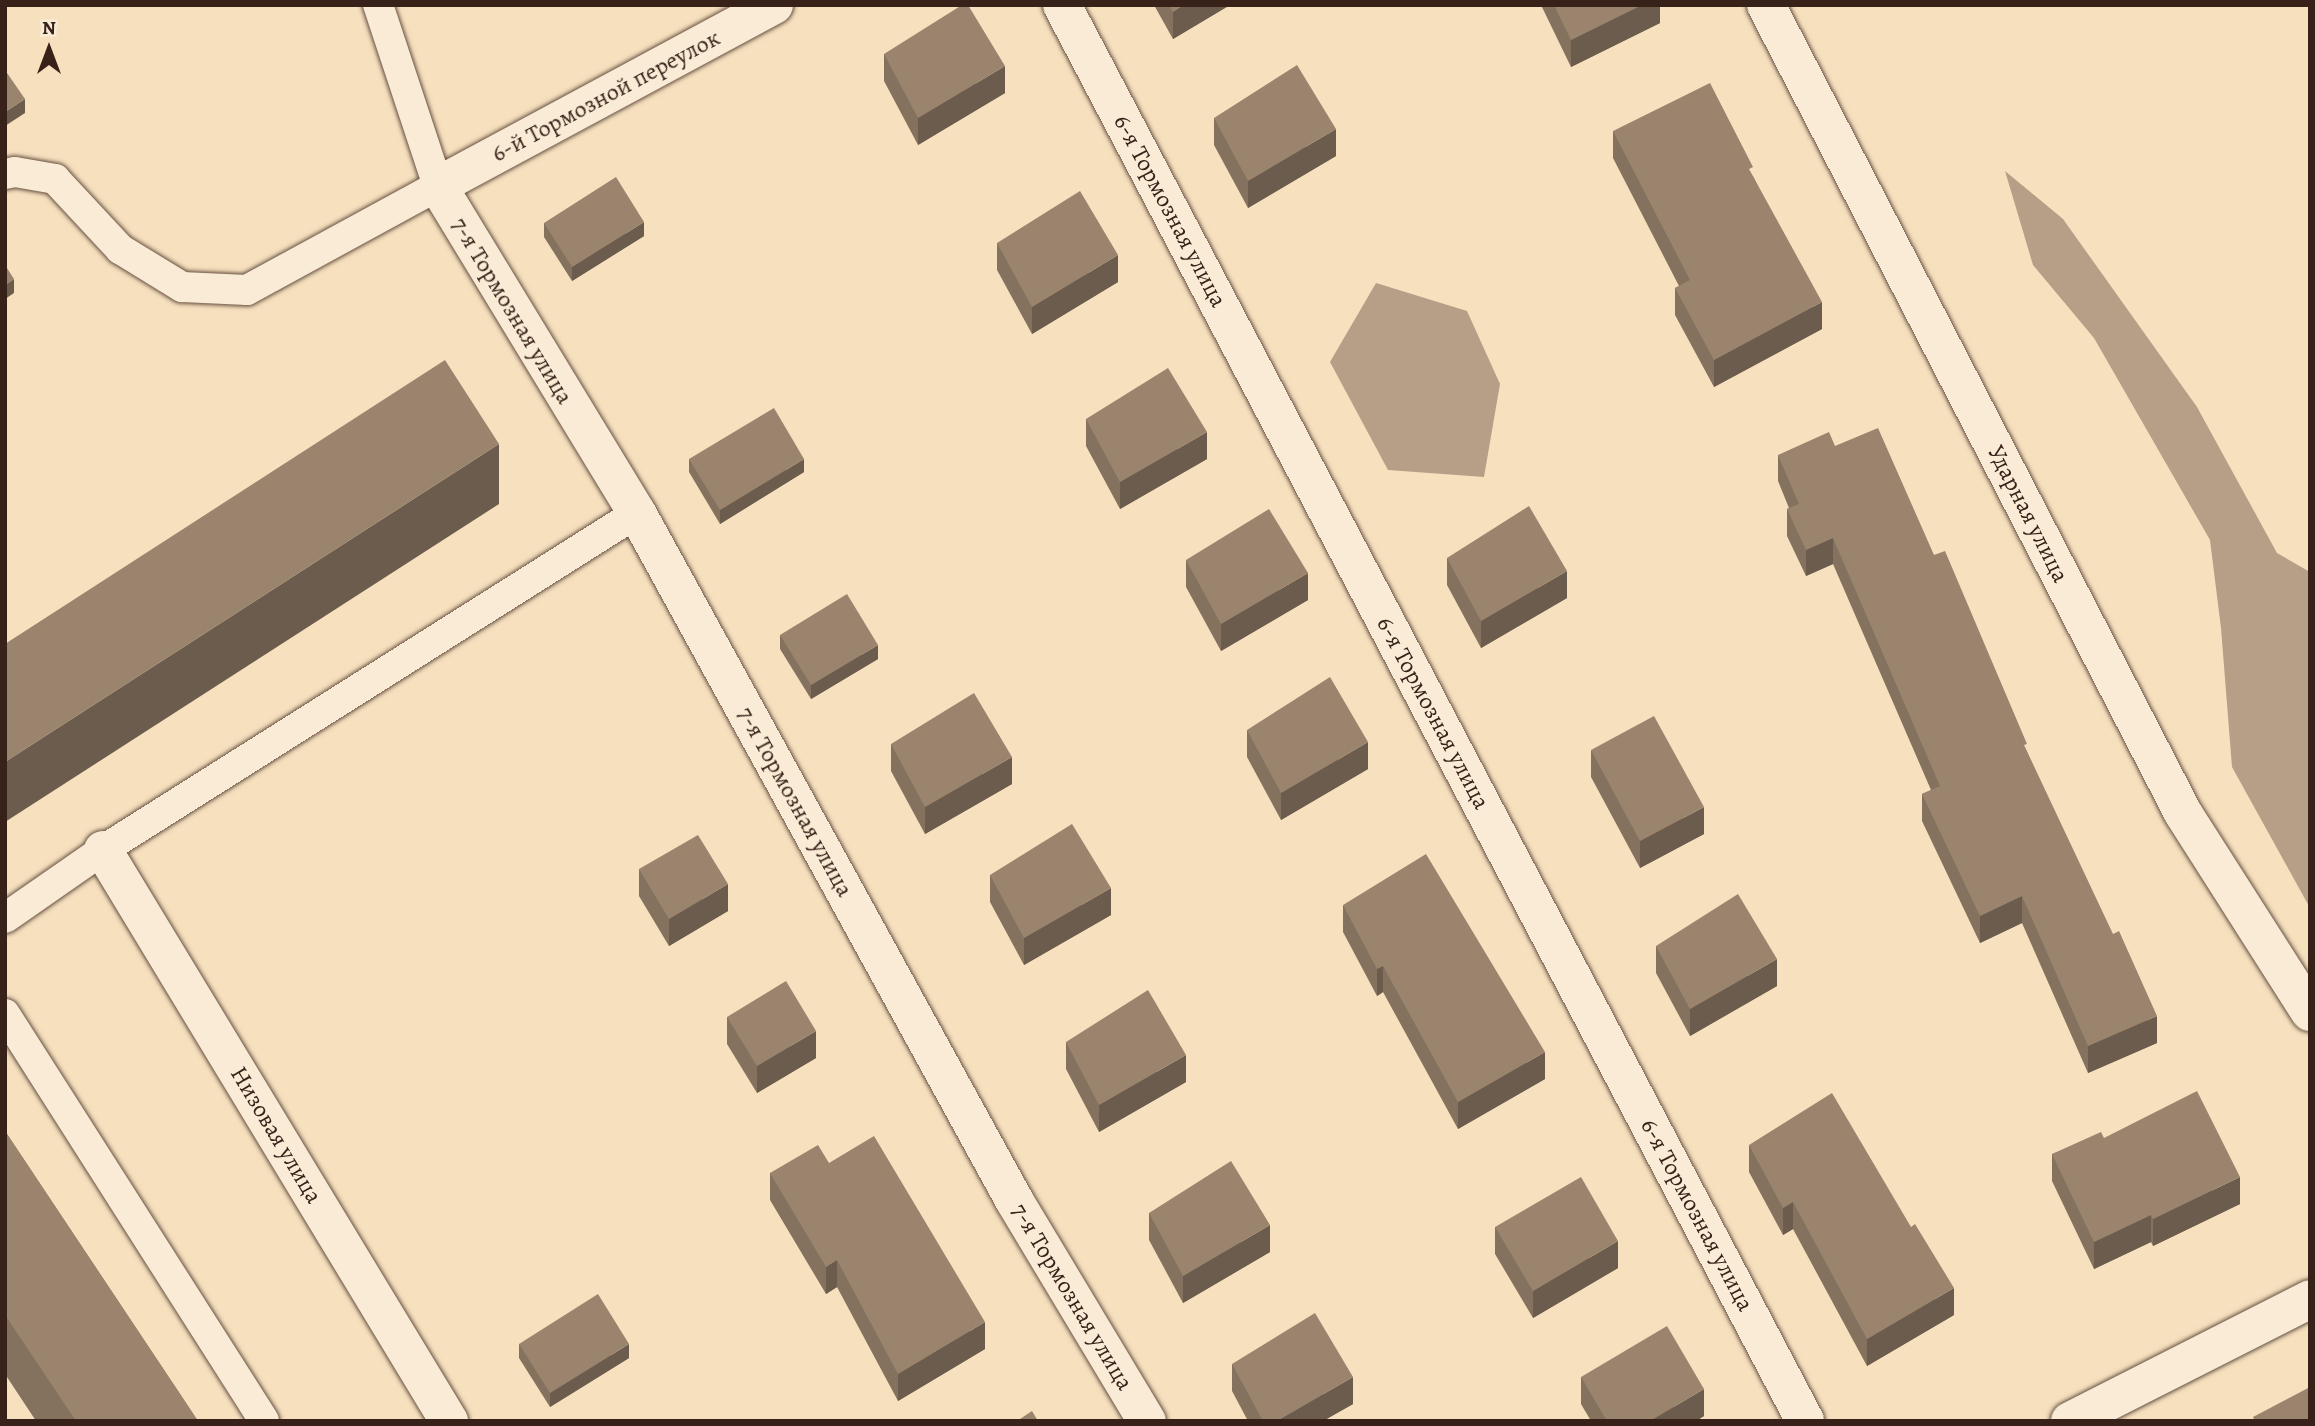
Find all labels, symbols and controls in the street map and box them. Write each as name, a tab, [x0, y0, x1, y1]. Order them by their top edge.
north arrow	[14, 14, 84, 84]
text: N	[42, 15, 56, 41]
street label: 6-й Тормозной переулок	[487, 24, 725, 168]
street label: 6-я Тормозная улица	[1107, 110, 1233, 312]
street label: 7-я Тормозная улица	[445, 212, 579, 410]
street label: Ударная улица	[1981, 441, 2075, 587]
street label: 6-я Тормозная улица	[1370, 612, 1496, 814]
street label: 7-я Тормозная улица	[731, 702, 859, 902]
street label: Низовая улица	[224, 1061, 328, 1209]
street label: 6-я Тормозная улица	[1634, 1114, 1760, 1316]
street label: 7-я Тормозная улица	[1005, 1198, 1139, 1396]

